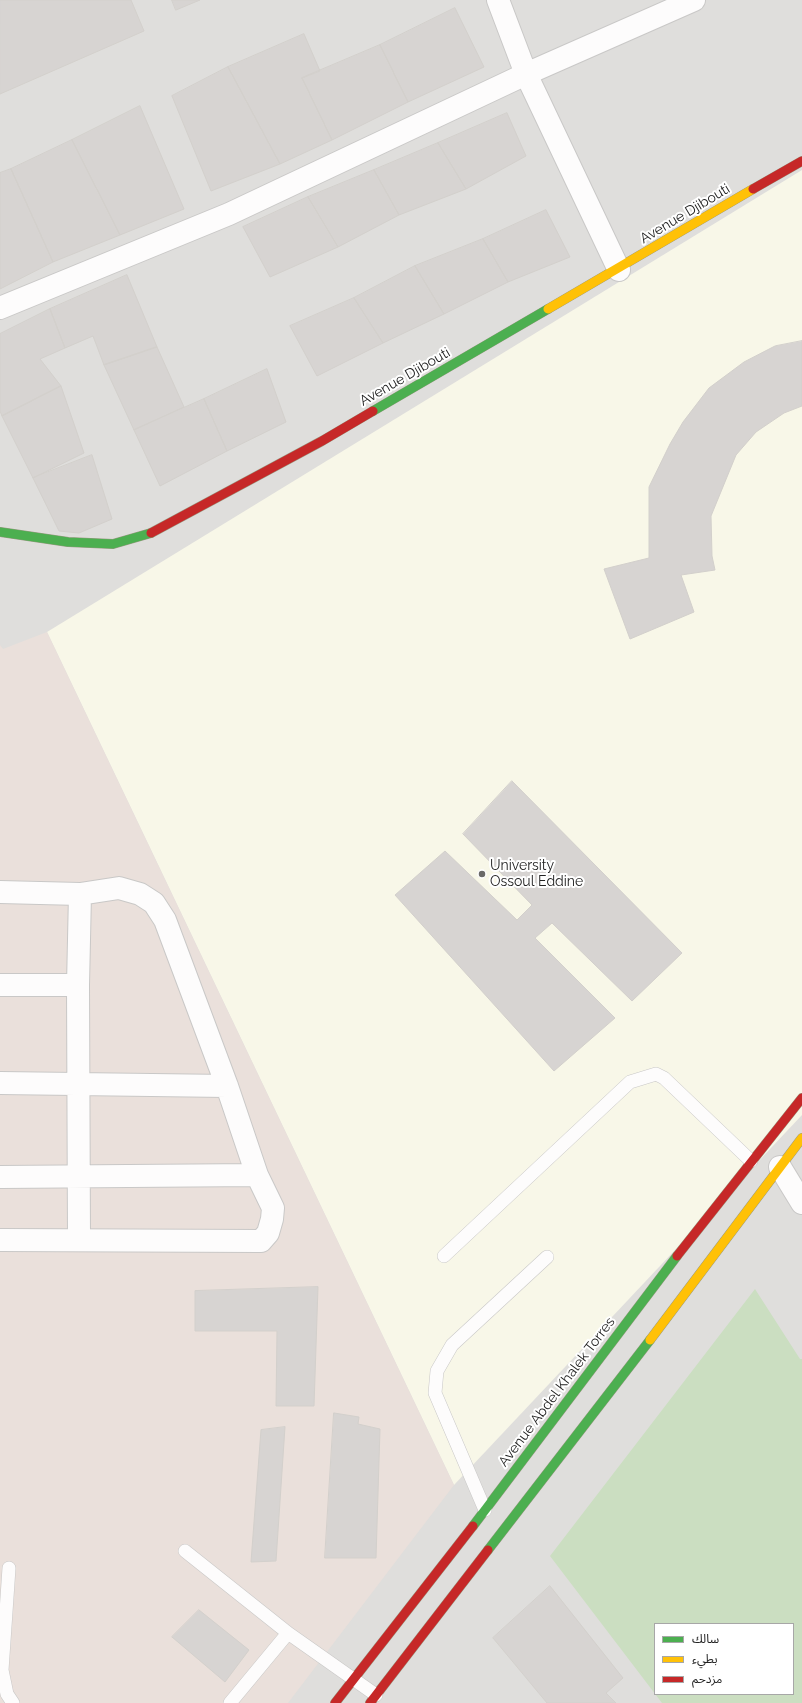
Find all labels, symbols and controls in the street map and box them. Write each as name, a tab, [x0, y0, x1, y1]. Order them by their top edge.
street label: Avenue Djibouti	[637, 181, 733, 247]
street label: Avenue Djibouti	[357, 344, 453, 410]
place label: University Ossoul Eddine	[490, 858, 583, 890]
marker: University Ossoul Eddine	[477, 869, 487, 879]
street label: Avenue Abdel Khalek Torres	[495, 1314, 619, 1470]
legend	[654, 1623, 794, 1695]
text: سالك	[692, 1632, 719, 1646]
text: بطيء	[692, 1652, 718, 1666]
text: مزدحم	[692, 1672, 722, 1686]

